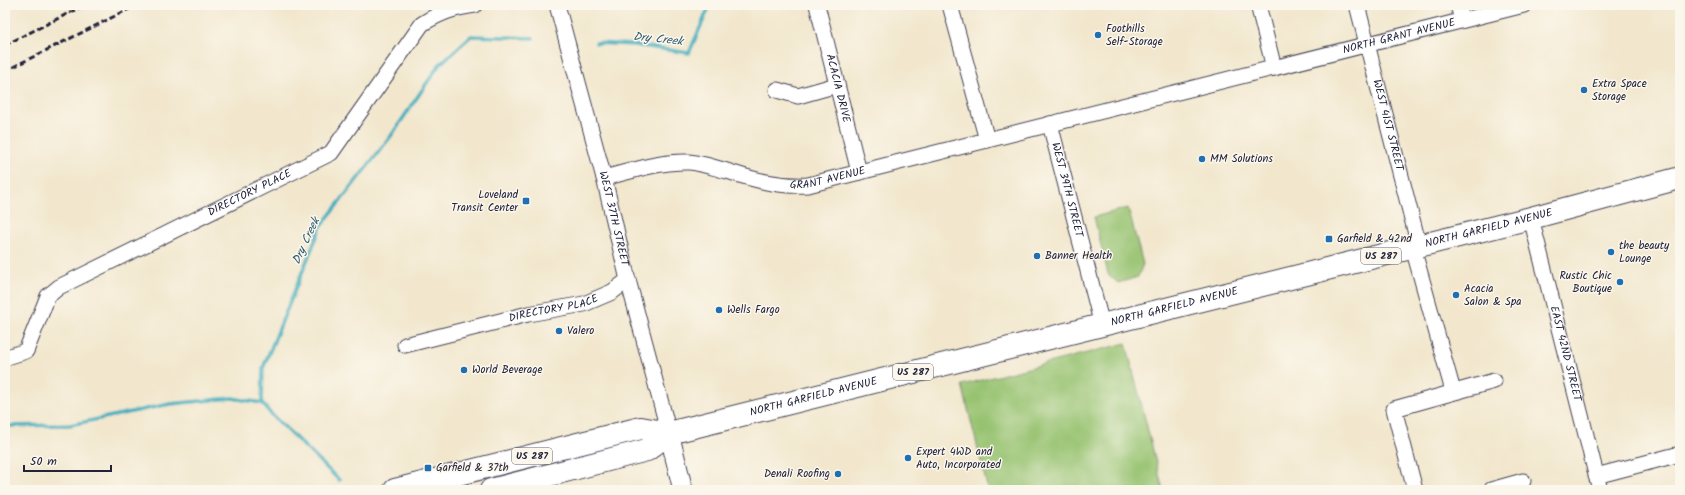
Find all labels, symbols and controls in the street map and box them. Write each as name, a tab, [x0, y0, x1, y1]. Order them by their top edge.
street label: NORTH GRANT AVENUE	[1341, 13, 1458, 59]
place label: Foothills Self-Storage	[1106, 20, 1163, 51]
water label: Dry Creek	[632, 27, 686, 51]
marker: Foothills Self-Storage	[1093, 30, 1103, 40]
street label: ACACIA DRIVE	[821, 52, 855, 125]
place label: Extra Space Storage	[1592, 75, 1647, 106]
street label: WEST 41ST STREET	[1367, 77, 1409, 174]
marker: Extra Space Storage	[1579, 85, 1589, 95]
street label: WEST 39TH STREET	[1046, 140, 1088, 240]
place label: MM Solutions	[1210, 150, 1273, 168]
marker: MM Solutions	[1197, 154, 1207, 164]
street label: GRANT AVENUE	[789, 162, 868, 194]
street label: DIRECTORY PLACE	[205, 164, 295, 221]
street label: WEST 37TH STREET	[594, 169, 634, 269]
place label: Loveland Transit Center	[451, 186, 519, 217]
marker: Loveland Transit Center	[521, 196, 531, 206]
street label: NORTH GARFIELD AVENUE	[1423, 203, 1555, 253]
water label: Dry Creek	[287, 212, 326, 268]
place label: Garfield & 42nd	[1337, 230, 1412, 248]
marker: Garfield & 42nd	[1324, 234, 1334, 244]
place label: the beauty Lounge	[1619, 237, 1670, 268]
place label: Banner Health	[1045, 247, 1112, 265]
marker: the beauty Lounge	[1606, 247, 1616, 257]
road number: US 287	[1361, 248, 1401, 264]
marker: Banner Health	[1032, 251, 1042, 261]
place label: Rustic Chic Boutique	[1559, 267, 1612, 298]
marker: Rustic Chic Boutique	[1615, 277, 1625, 287]
place label: Acacia Salon & Spa	[1464, 280, 1521, 311]
street label: NORTH GARFIELD AVENUE	[1109, 282, 1241, 332]
street label: DIRECTORY PLACE	[507, 290, 602, 328]
marker: Acacia Salon & Spa	[1451, 290, 1461, 300]
place label: Wells Fargo	[727, 301, 780, 319]
street label: EAST 42ND STREET	[1545, 304, 1586, 404]
marker: Wells Fargo	[714, 305, 724, 315]
place label: Valero	[567, 322, 594, 340]
marker: Valero	[554, 326, 564, 336]
place label: World Beverage	[472, 361, 542, 379]
road number: US 287	[893, 364, 933, 380]
marker: World Beverage	[459, 365, 469, 375]
street label: NORTH GARFIELD AVENUE	[748, 372, 880, 422]
place label: Expert 4WD and Auto, Incorporated	[916, 443, 1001, 474]
scale bar	[24, 447, 111, 473]
road number: US 287	[512, 448, 552, 464]
text: 50 m	[30, 452, 57, 471]
marker: Expert 4WD and Auto, Incorporated	[903, 453, 913, 463]
place label: Garfield & 37th	[436, 459, 509, 477]
marker: Garfield & 37th	[423, 463, 433, 473]
place label: Denali Roofing	[764, 465, 830, 483]
marker: Denali Roofing	[833, 469, 843, 479]

